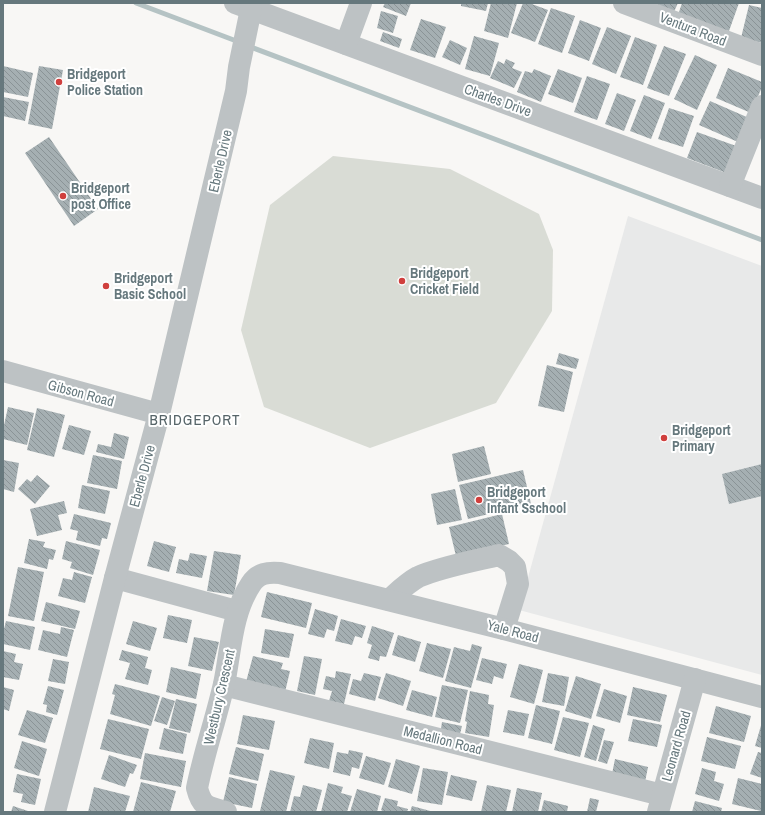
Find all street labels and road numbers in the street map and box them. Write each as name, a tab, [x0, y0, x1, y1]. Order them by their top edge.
street label: Ventura Road	[657, 8, 729, 50]
street label: Charles Drive	[462, 80, 534, 120]
street label: Eberle Drive	[204, 128, 236, 194]
street label: Gibson Road	[46, 376, 116, 410]
street label: Eberle Drive	[125, 443, 159, 509]
street label: Yale Road	[485, 615, 541, 647]
street label: Westbury Crescent	[199, 648, 239, 746]
street label: Leonard Road	[657, 709, 695, 783]
street label: Medallion Road	[402, 722, 484, 758]

